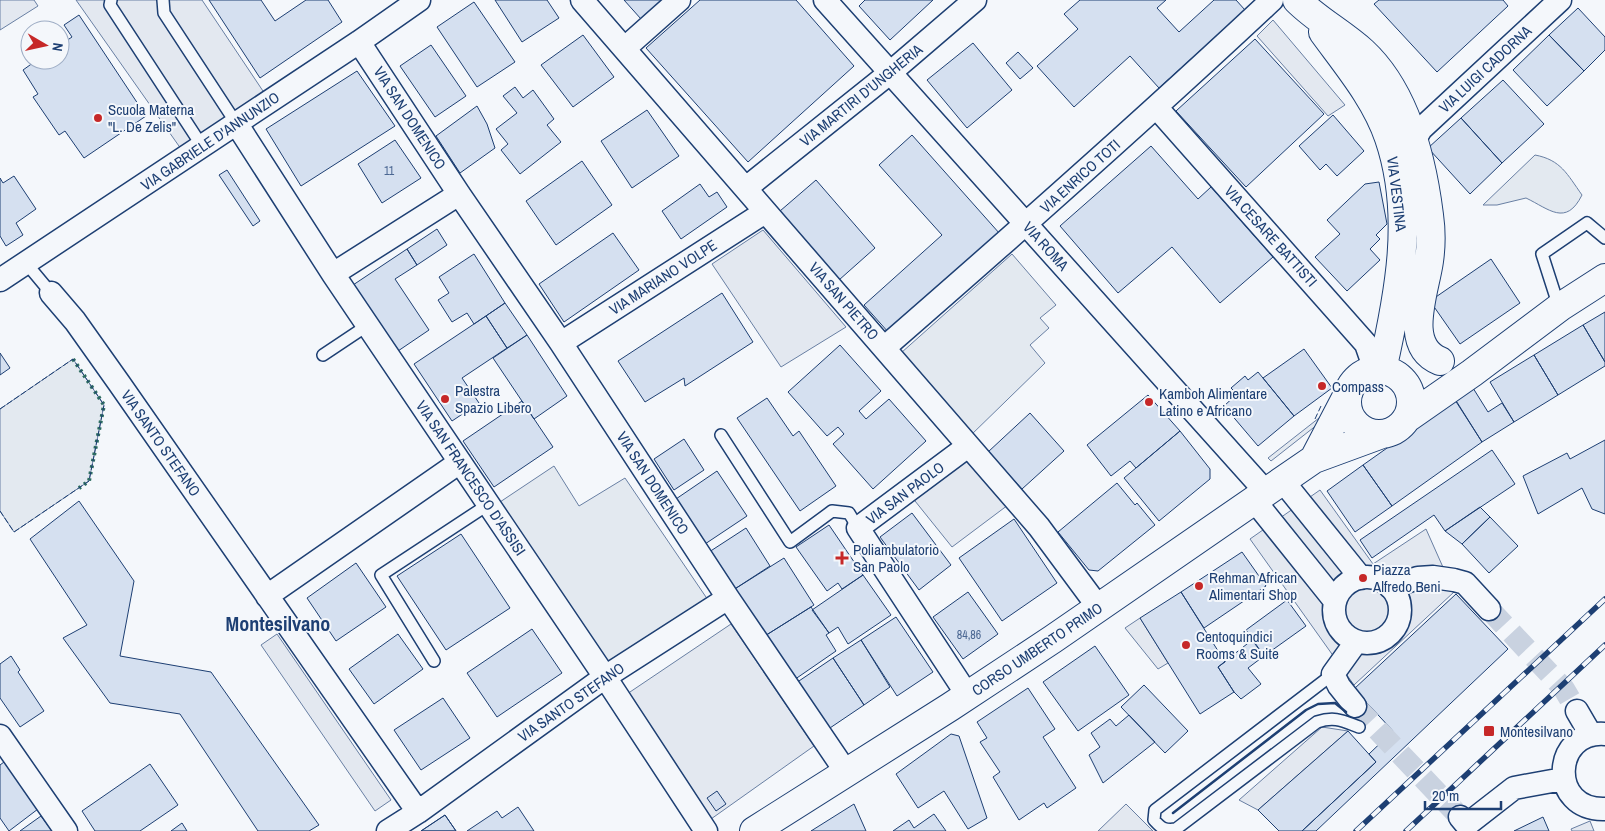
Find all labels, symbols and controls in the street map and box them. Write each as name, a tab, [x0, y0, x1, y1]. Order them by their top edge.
north arrow	[20, 20, 70, 70]
street label: VIA LUIGI CADORNA	[1434, 20, 1536, 117]
street label: VIA MARTIRI D'UNGHERIA	[795, 38, 927, 151]
text: N	[48, 42, 67, 53]
street label: VIA SAN DOMENICO	[369, 62, 451, 174]
street label: VIA GABRIELE D'ANNUNZIO	[137, 87, 283, 195]
place label: Scuola Materna "L. De Zelis"	[108, 99, 194, 137]
marker: Scuola Materna "L. De Zelis"	[92, 112, 104, 124]
street label: VIA ENRICO TOTI	[1035, 134, 1125, 218]
street label: VIA VESTINA	[1382, 155, 1412, 233]
house number: 11	[384, 163, 395, 179]
street label: VIA CESARE BATTISTI	[1220, 181, 1322, 291]
street label: VIA ROMA	[1018, 217, 1074, 276]
street label: VIA MARIANO VOLPE	[605, 234, 721, 320]
street label: VIA SAN PIETRO	[804, 257, 884, 345]
place label: Compass	[1332, 376, 1384, 397]
place label: Palestra Spazio Libero	[455, 380, 532, 418]
marker: Compass	[1316, 380, 1328, 392]
place label: Kamboh Alimentare Latino e Africano	[1159, 383, 1267, 421]
street label: VIA SANTO STEFANO	[116, 386, 206, 500]
marker: Palestra Spazio Libero	[439, 393, 451, 405]
street label: VIA SAN FRANCESCO D'ASSISI	[411, 396, 531, 560]
marker: Kamboh Alimentare Latino e Africano	[1143, 396, 1155, 408]
street label: VIA SAN DOMENICO	[612, 427, 694, 539]
street label: VIA SAN PAOLO	[862, 457, 948, 529]
place label: Poliambulatorio San Paolo	[853, 539, 939, 577]
marker: Poliambulatorio San Paolo	[835, 551, 849, 565]
place label: Piazza Alfredo Beni	[1372, 559, 1441, 597]
place label: Rehman African Alimentari Shop	[1208, 567, 1297, 605]
marker: Piazza Alfredo Beni	[1357, 572, 1369, 584]
marker: Rehman African Alimentari Shop	[1193, 580, 1205, 592]
street label: CORSO UMBERTO PRIMO	[968, 597, 1106, 701]
district label: Montesilvano	[226, 610, 330, 637]
place label: Centoquindici Rooms & Suite	[1196, 626, 1279, 664]
house number: 84,86	[957, 627, 981, 643]
marker: Centoquindici Rooms & Suite	[1180, 639, 1192, 651]
street label: VIA SANTO STEFANO	[514, 657, 628, 747]
place label: Montesilvano	[1500, 721, 1573, 742]
marker: Montesilvano	[1482, 724, 1496, 738]
scale bar	[1425, 778, 1501, 810]
text: 20 m	[1432, 785, 1459, 806]

